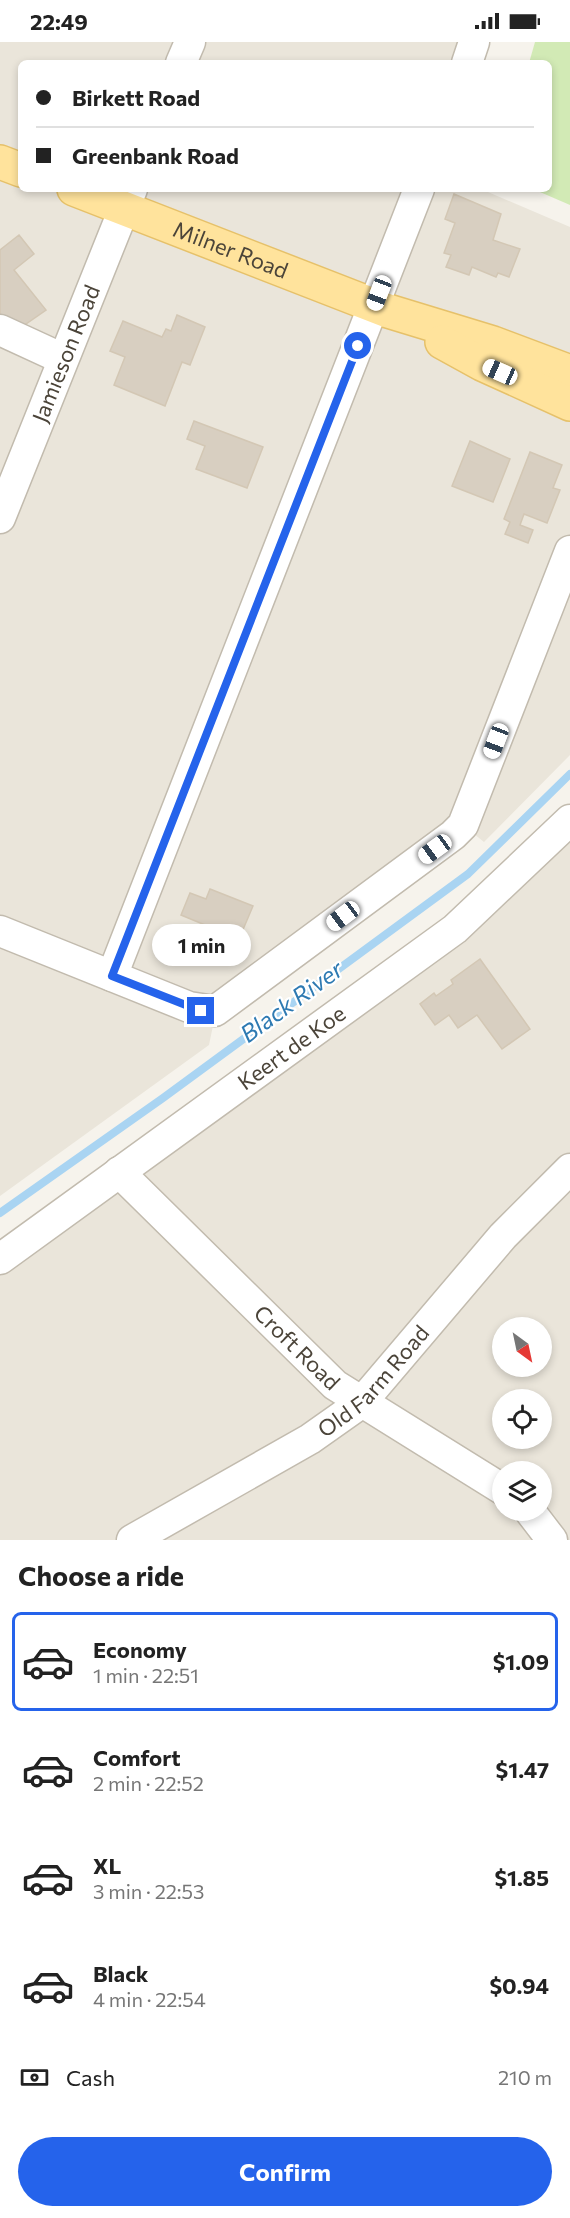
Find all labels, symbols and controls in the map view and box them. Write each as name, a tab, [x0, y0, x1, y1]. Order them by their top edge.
text: 22:49	[30, 8, 88, 35]
text: Birkett Road	[72, 84, 200, 111]
text: Greenbank Road	[72, 142, 239, 169]
street label: Milner Road	[170, 215, 292, 284]
car	[364, 273, 394, 313]
street label: Jamieson Road	[26, 281, 105, 426]
route start	[344, 332, 371, 359]
car	[480, 356, 520, 388]
car	[481, 721, 511, 761]
car	[415, 831, 455, 867]
car	[323, 898, 363, 934]
callout: 1 min	[152, 924, 250, 966]
text: 1 min	[178, 933, 225, 957]
water label: Black River	[234, 953, 349, 1048]
route end	[187, 997, 214, 1024]
street label: Keert de Koe	[232, 999, 350, 1095]
street label: Croft Road	[249, 1299, 346, 1395]
north arrow	[492, 1317, 552, 1377]
map controls	[492, 1317, 552, 1521]
street label: Old Farm Road	[312, 1319, 434, 1442]
button: locate	[492, 1389, 552, 1449]
button: layers	[492, 1461, 552, 1521]
text: Choose a ride	[18, 1559, 184, 1592]
icon: car	[21, 1635, 75, 1689]
text: Economy	[93, 1636, 187, 1663]
text: $1.09	[493, 1648, 549, 1675]
text: 1 min · 22:51	[93, 1663, 199, 1687]
icon: car	[21, 1743, 75, 1797]
text: Comfort	[93, 1744, 181, 1771]
text: $1.47	[496, 1756, 549, 1783]
text: 2 min · 22:52	[93, 1771, 204, 1795]
icon: car	[21, 1851, 75, 1905]
text: XL	[93, 1852, 121, 1879]
text: $1.85	[494, 1864, 549, 1891]
text: 3 min · 22:53	[93, 1879, 204, 1903]
icon: car	[21, 1959, 75, 2013]
text: Black	[93, 1960, 148, 1987]
text: $0.94	[489, 1972, 549, 1999]
text: 4 min · 22:54	[93, 1987, 206, 2011]
icon: cash	[18, 2061, 51, 2094]
text: Cash	[66, 2064, 115, 2091]
text: 210 m	[498, 2065, 552, 2089]
button: Confirm	[18, 2137, 552, 2206]

